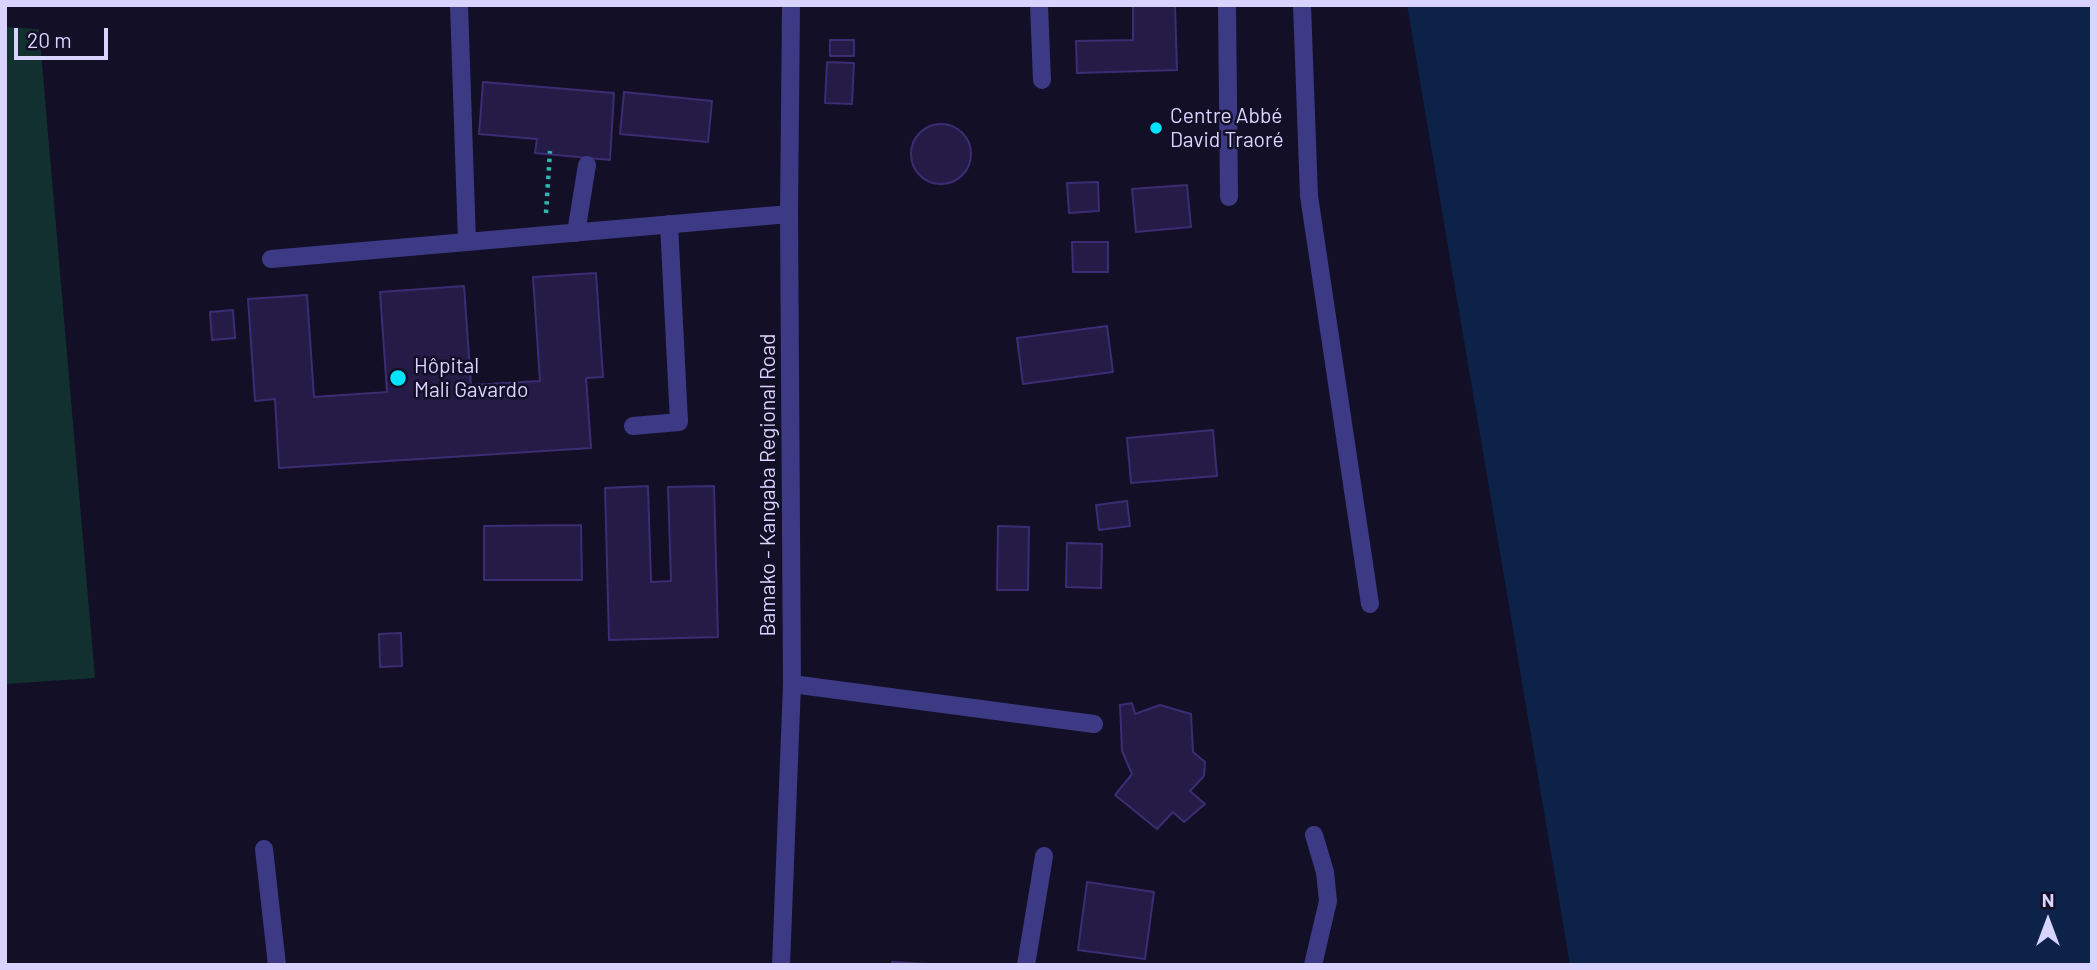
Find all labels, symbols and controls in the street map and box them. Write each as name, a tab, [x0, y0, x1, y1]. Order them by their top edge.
scale bar	[18, 14, 112, 58]
text: 20 m	[27, 27, 72, 52]
place label: Centre Abbé David Traoré	[1170, 103, 1284, 153]
marker: Centre Abbé David Traoré	[1148, 120, 1164, 136]
street label: Bamako - Kangaba Regional Road	[755, 334, 781, 636]
place label: Hôpital Mali Gavardo	[414, 353, 528, 403]
marker: Hôpital Mali Gavardo	[388, 368, 408, 388]
north arrow	[2013, 886, 2083, 956]
text: N	[2042, 888, 2054, 911]

